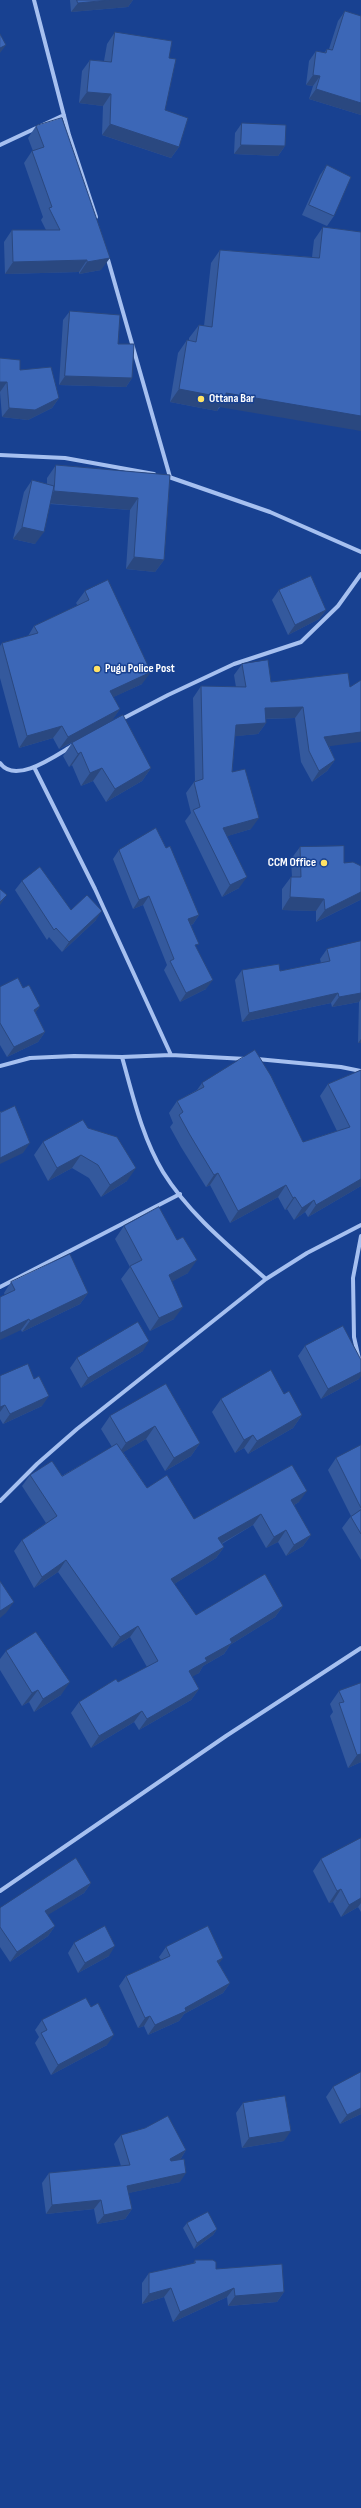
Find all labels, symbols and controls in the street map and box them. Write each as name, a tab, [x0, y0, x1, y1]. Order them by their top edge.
place label: Ottana Bar	[209, 392, 255, 406]
marker: Ottana Bar	[196, 394, 206, 404]
place label: Pugu Police Post	[105, 662, 175, 676]
marker: Pugu Police Post	[92, 664, 102, 674]
place label: CCM Office	[268, 856, 316, 870]
marker: CCM Office	[319, 858, 329, 868]

